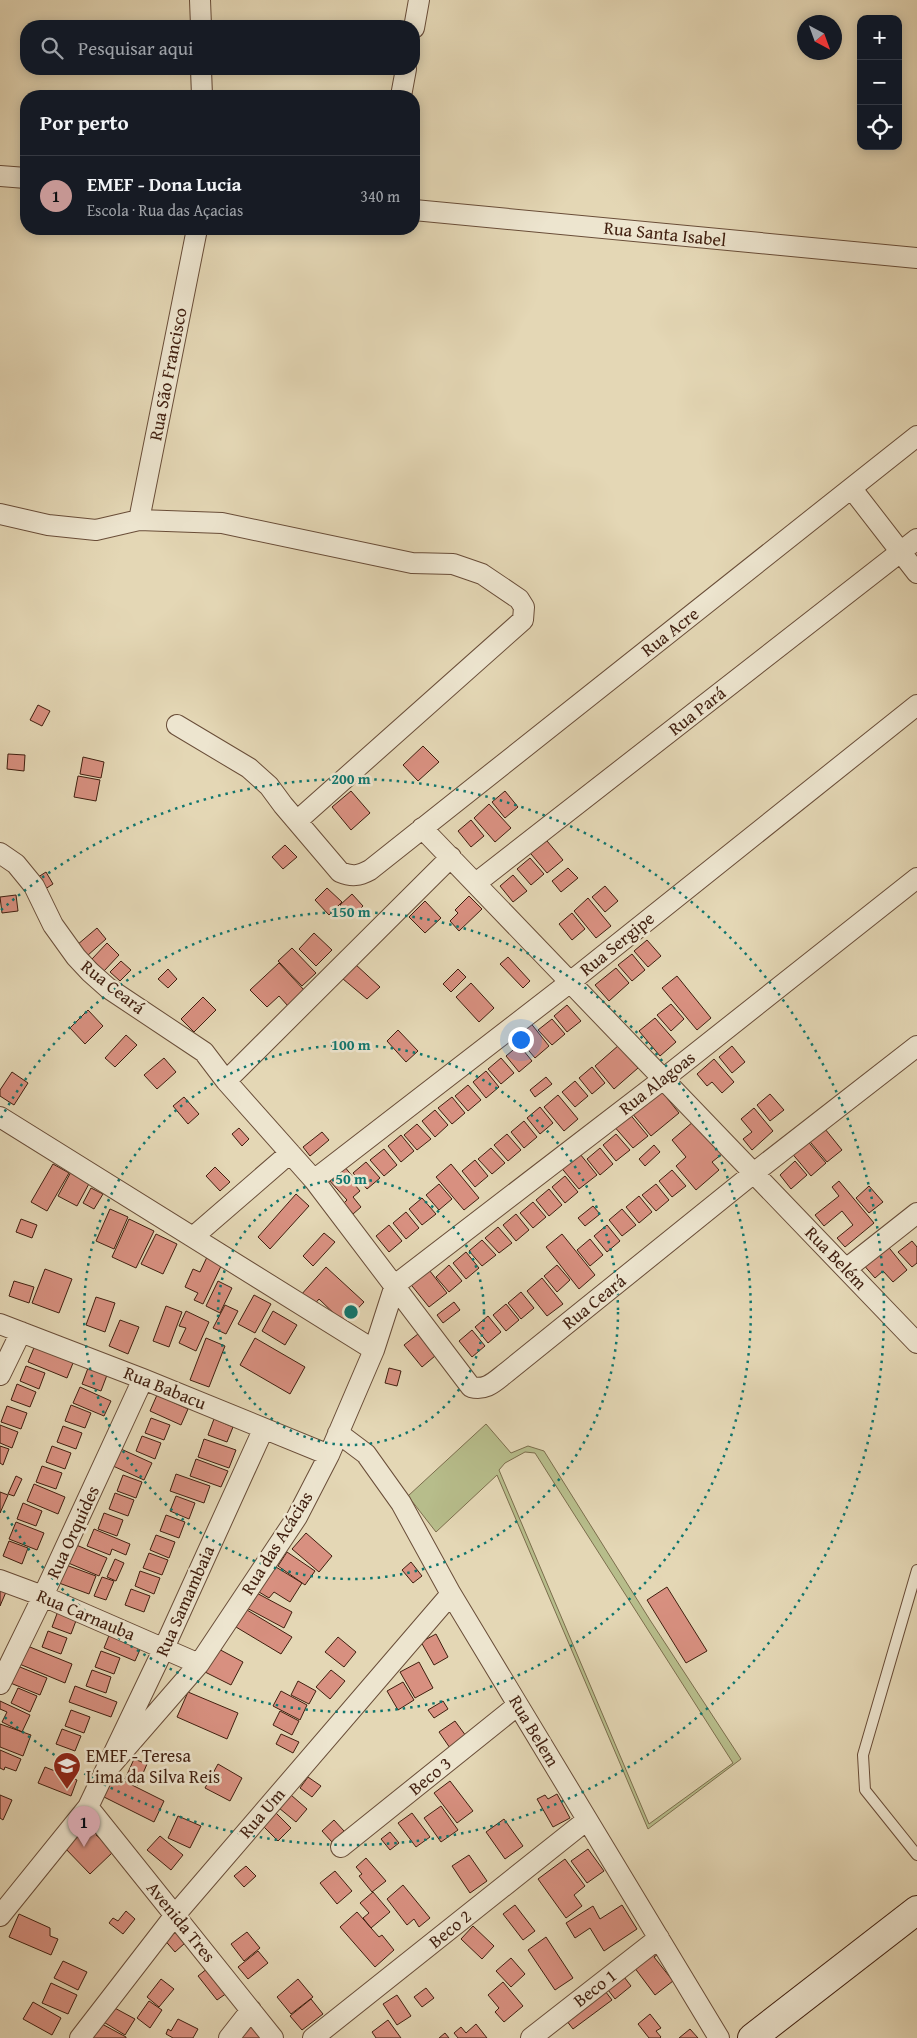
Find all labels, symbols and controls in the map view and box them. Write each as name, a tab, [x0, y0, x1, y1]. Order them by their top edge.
north arrow	[797, 15, 842, 60]
map controls	[857, 15, 902, 150]
button: +	[857, 15, 902, 60]
search box	[20, 20, 420, 75]
icon: search	[38, 34, 66, 62]
text: Pesquisar aqui	[78, 34, 193, 62]
button: −	[857, 60, 902, 105]
button: locate	[857, 105, 902, 150]
text: Por perto	[40, 107, 129, 138]
text: EMEF - Dona Lucia	[87, 170, 242, 198]
text: 1	[52, 184, 60, 208]
text: 340 m	[360, 184, 400, 208]
text: Escola · Rua das Açacias	[87, 198, 243, 222]
street label: Rua Santa Isabel	[603, 214, 728, 253]
street label: Rua São Francisco	[141, 305, 194, 443]
street label: Rua Acre	[635, 600, 704, 663]
street label: Rua Pará	[662, 679, 732, 742]
text: 200 m	[331, 768, 371, 789]
text: 150 m	[331, 901, 371, 922]
street label: Rua Sergipe	[573, 905, 660, 982]
street label: Rua Ceará	[75, 953, 152, 1021]
your location	[508, 1027, 534, 1053]
text: 100 m	[331, 1034, 371, 1055]
street label: Rua Alagoas	[613, 1044, 701, 1121]
text: 50 m	[335, 1168, 367, 1189]
street label: Rua Belém	[799, 1220, 874, 1296]
street label: Rua Ceará	[556, 1267, 632, 1336]
centre of rings	[342, 1303, 360, 1321]
street label: Rua Babacu	[120, 1359, 211, 1416]
street label: Rua Orquides	[39, 1481, 106, 1583]
street label: Rua das Acácias	[234, 1486, 319, 1600]
street label: Rua Samambaia	[148, 1540, 221, 1661]
street label: Rua Carnauba	[33, 1582, 140, 1648]
street label: Rua Belem	[502, 1690, 567, 1772]
place label: EMEF - Teresa Lima da Silva Reis	[86, 1742, 220, 1790]
street label: Beco 3	[402, 1750, 457, 1801]
school or university icon: EMEF - Teresa Lima da Silva Reis	[52, 1751, 82, 1790]
street label: Rua Um	[232, 1781, 291, 1844]
pin: 1	[68, 1806, 100, 1847]
street label: Avenida Tres	[140, 1875, 222, 1968]
street label: Beco 2	[422, 1903, 477, 1954]
street label: Beco 1	[567, 1962, 622, 2013]

